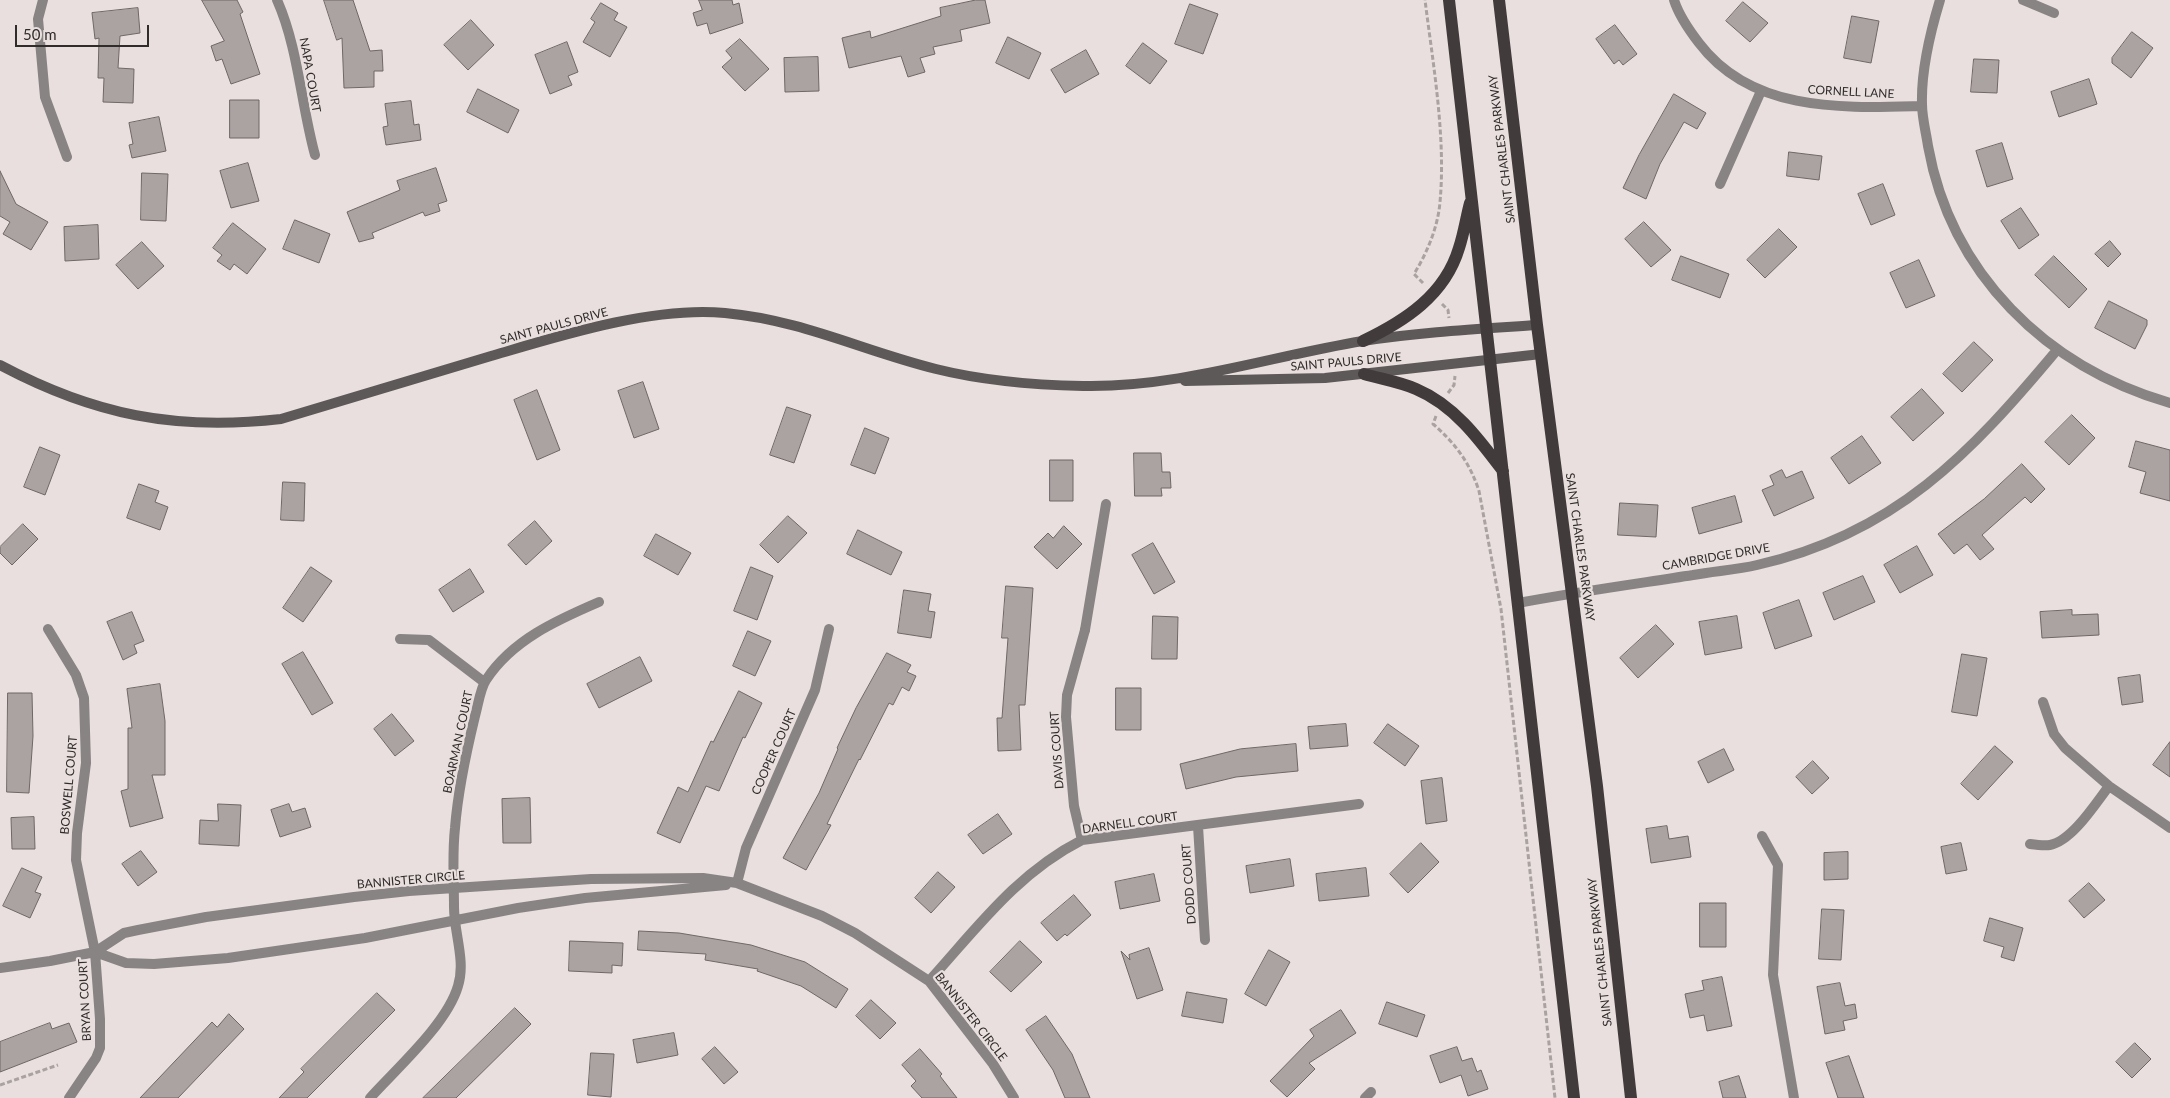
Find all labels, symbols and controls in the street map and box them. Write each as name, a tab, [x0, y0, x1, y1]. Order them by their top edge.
scale bar	[18, 15, 151, 47]
text: 50 m	[23, 25, 57, 43]
street label: NAPA COURT	[296, 36, 324, 114]
street label: SAINT CHARLES PARKWAY	[1486, 74, 1518, 224]
street label: CORNELL LANE	[1807, 83, 1895, 101]
street label: SAINT PAULS DRIVE	[498, 305, 610, 347]
street label: SAINT PAULS DRIVE	[1290, 350, 1402, 374]
street label: SAINT CHARLES PARKWAY	[1562, 472, 1598, 622]
street label: CAMBRIDGE DRIVE	[1661, 540, 1771, 574]
street label: BOARMAN COURT	[440, 689, 476, 795]
street label: COOPER COURT	[749, 707, 799, 797]
street label: DAVIS COURT	[1047, 711, 1067, 789]
street label: BOSWELL COURT	[58, 735, 80, 835]
street label: DARNELL COURT	[1081, 809, 1179, 837]
street label: DODD COURT	[1179, 843, 1199, 925]
street label: BANNISTER CIRCLE	[356, 868, 466, 892]
street label: SAINT CHARLES PARKWAY	[1585, 877, 1615, 1027]
street label: BRYAN COURT	[76, 958, 94, 1042]
street label: BANNISTER CIRCLE	[932, 970, 1010, 1064]

